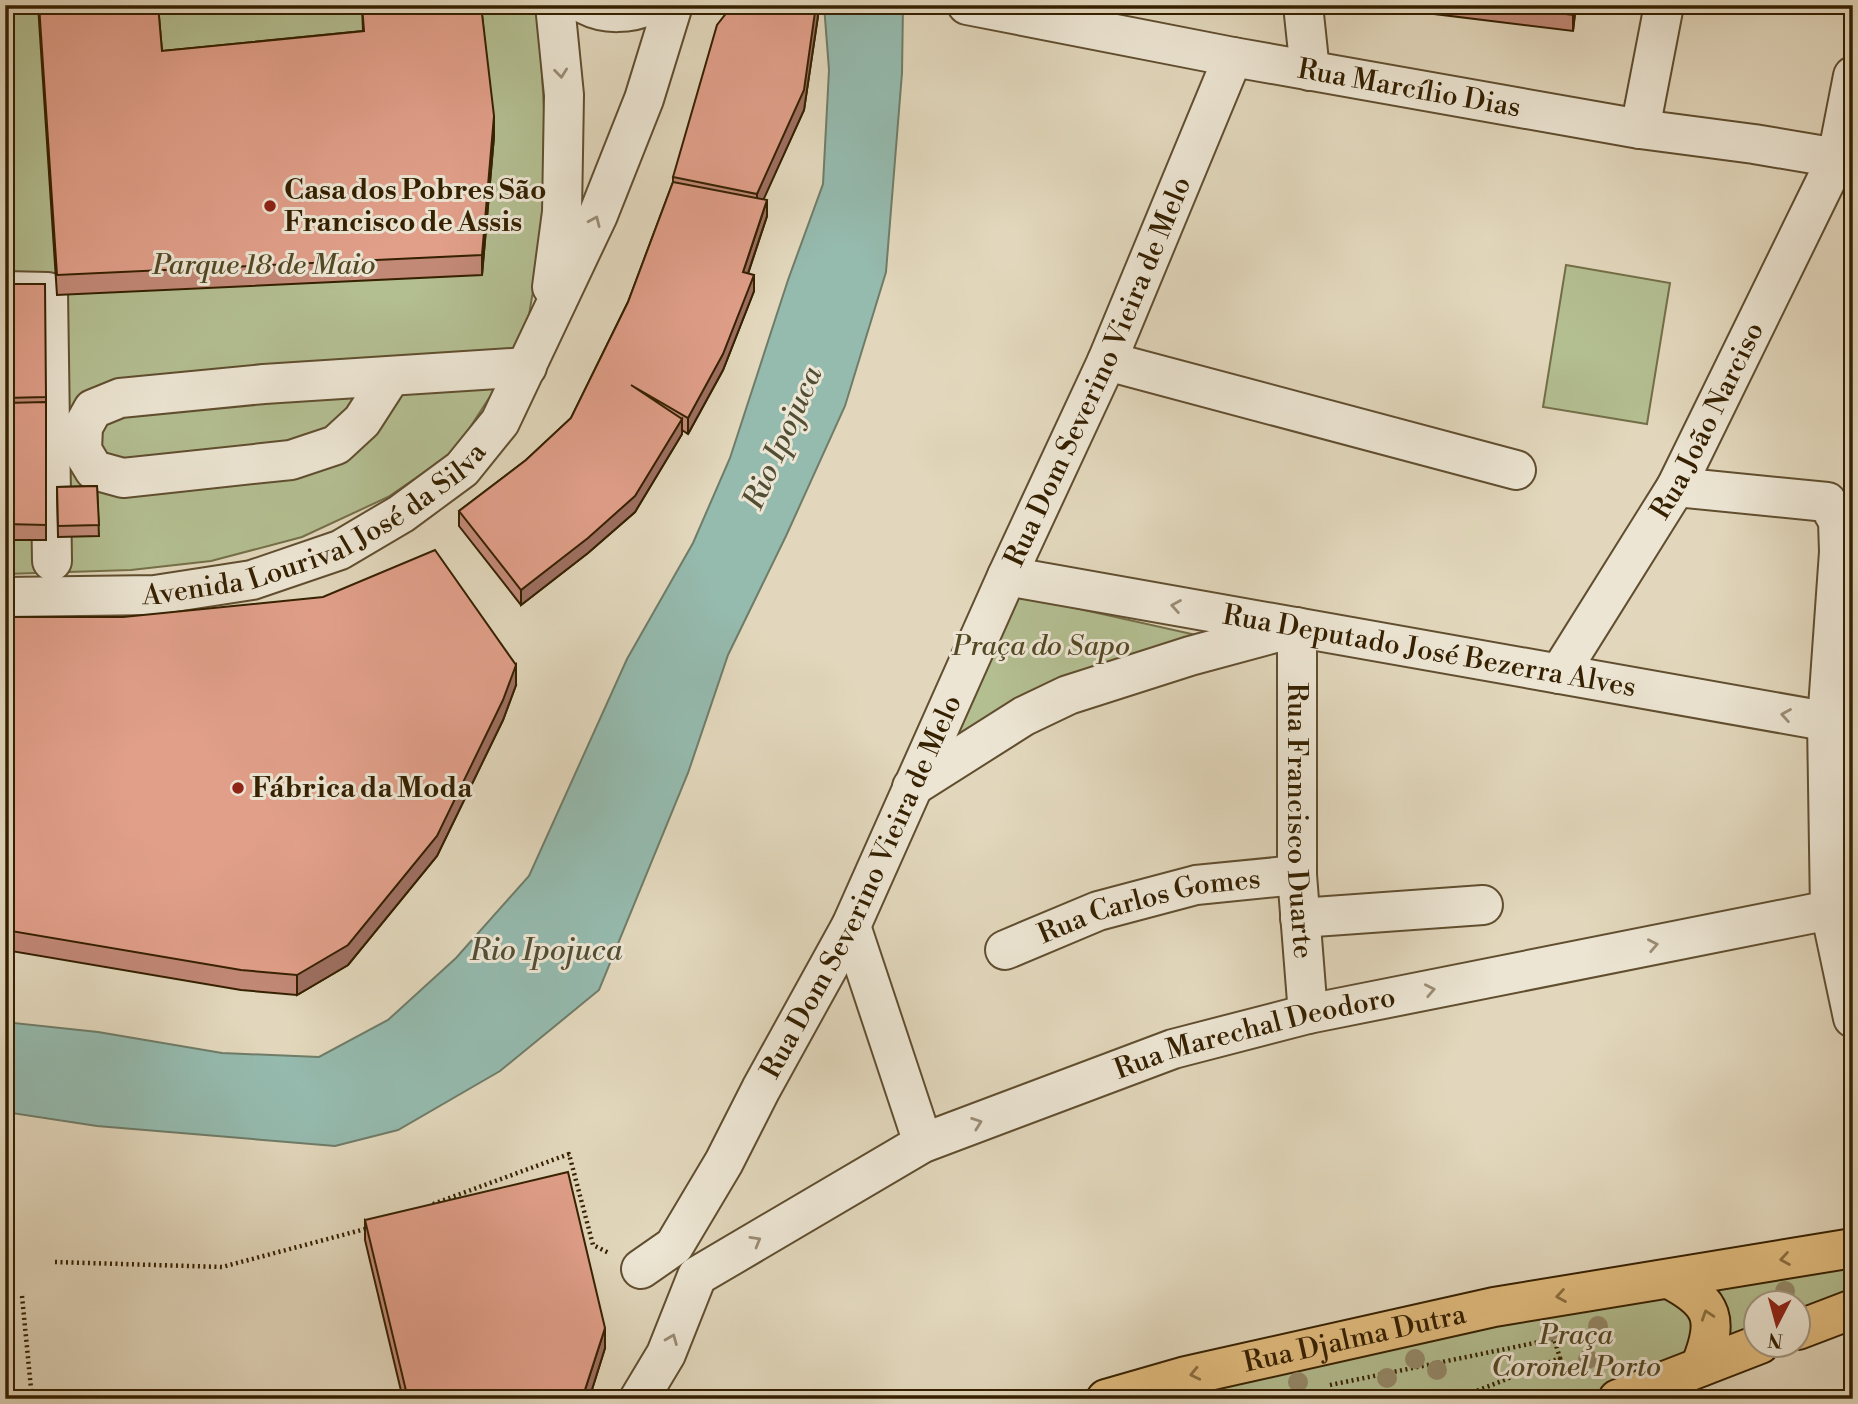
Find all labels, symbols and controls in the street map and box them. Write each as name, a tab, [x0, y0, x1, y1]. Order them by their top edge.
street label: Rua Marcílio Dias	[1295, 51, 1524, 125]
one-way arrow	[554, 67, 569, 79]
street label: Rua Dom Severino Vieira de Melo	[996, 171, 1199, 572]
place label: Casa dos Pobres São Francisco de Assis	[284, 173, 546, 240]
marker: Casa dos Pobres São Francisco de Assis	[262, 198, 278, 214]
one-way arrow	[587, 216, 601, 228]
park label: Parque 18 de Maio	[152, 248, 375, 283]
street label: Rua João Narciso	[1643, 316, 1772, 526]
water label: Rio Ipojuca	[734, 360, 832, 516]
street label: Avenida Lourival José da Silva	[141, 435, 494, 613]
street label: Rua Deputado José Bezerra Alves	[1220, 597, 1639, 705]
one-way arrow	[1170, 599, 1182, 614]
park label: Praça do Sapo	[951, 629, 1130, 664]
street label: Rua Francisco Duarte	[1279, 683, 1321, 960]
street label: Rua Dom Severino Vieira de Melo	[753, 689, 969, 1085]
one-way arrow	[1780, 708, 1792, 723]
place label: Fábrica da Moda	[252, 771, 473, 806]
marker: Fábrica da Moda	[230, 780, 246, 796]
street label: Rua Carlos Gomes	[1032, 861, 1262, 952]
water label: Rio Ipojuca	[469, 932, 623, 970]
one-way arrow	[1647, 939, 1659, 954]
street label: Rua Marechal Deodoro	[1109, 979, 1398, 1087]
one-way arrow	[1424, 983, 1436, 998]
one-way arrow	[971, 1117, 983, 1131]
one-way arrow	[748, 1236, 761, 1249]
one-way arrow	[1779, 1252, 1791, 1267]
one-way arrow	[1555, 1288, 1567, 1303]
north arrow	[1742, 1288, 1812, 1358]
street label: Rua Djalma Dutra	[1240, 1296, 1470, 1380]
one-way arrow	[1701, 1309, 1715, 1321]
park label: Praça Coronel Porto	[1491, 1318, 1661, 1385]
text: N	[1767, 1327, 1784, 1353]
one-way arrow	[663, 1334, 677, 1346]
one-way arrow	[1189, 1366, 1201, 1380]

